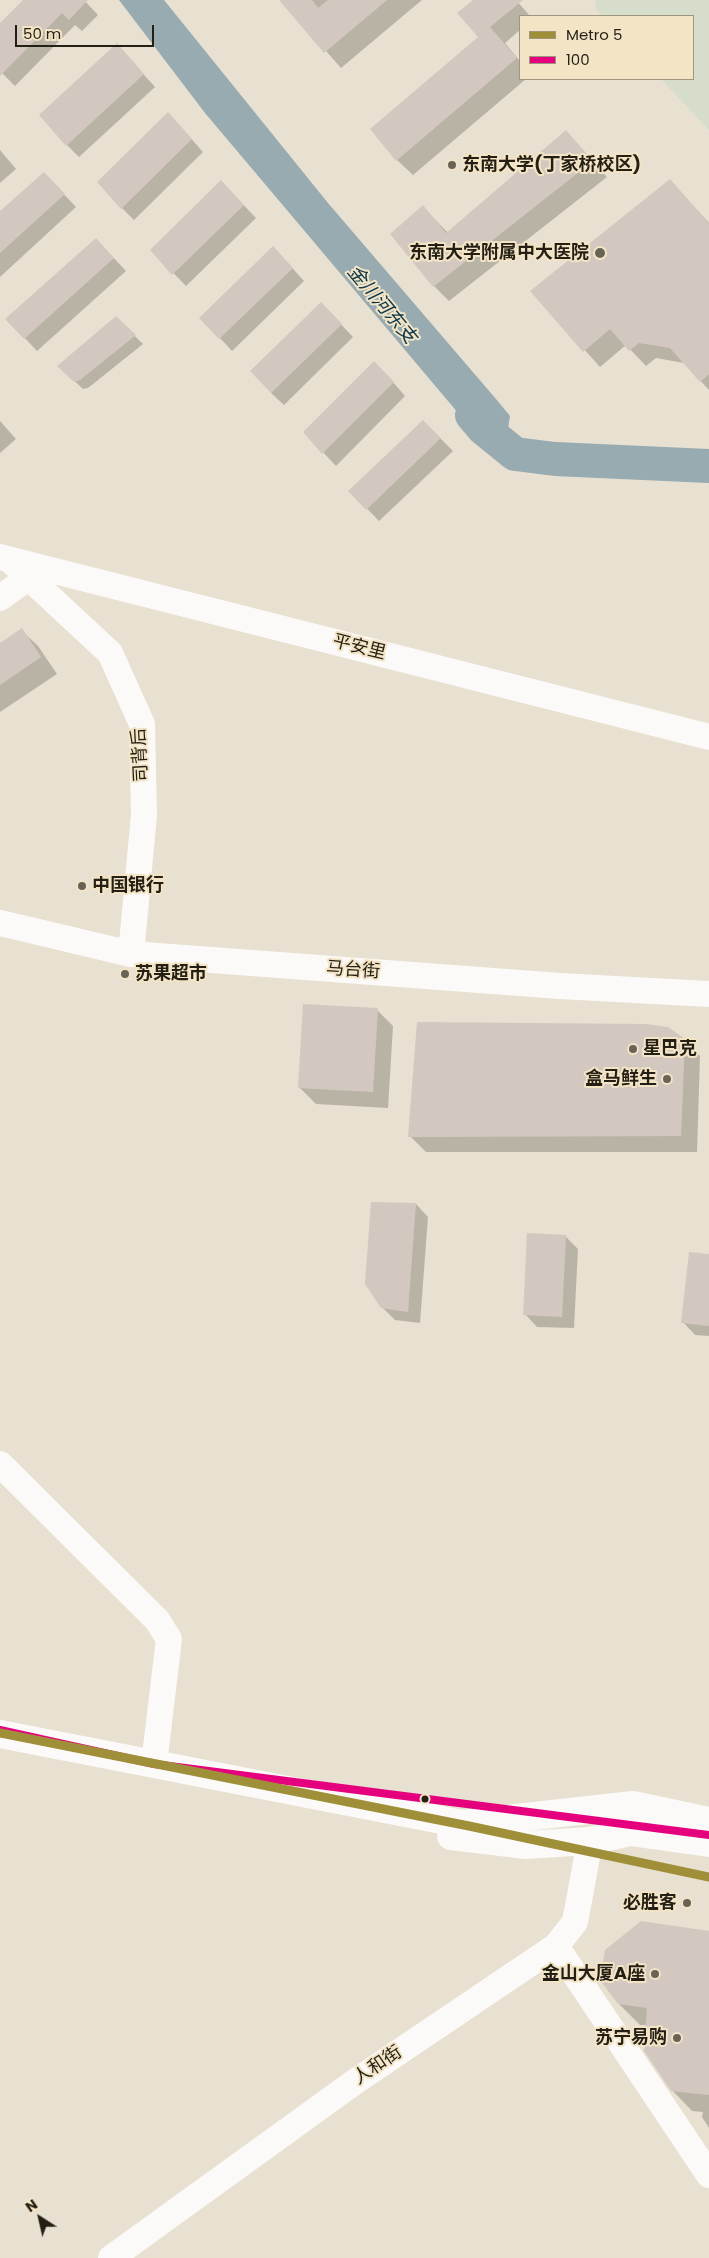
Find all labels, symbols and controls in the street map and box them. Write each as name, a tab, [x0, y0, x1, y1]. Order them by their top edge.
scale bar	[18, 15, 156, 47]
legend	[519, 15, 694, 80]
text: 50 m	[23, 23, 61, 44]
text: Metro 5	[566, 24, 622, 45]
text: 100	[566, 49, 590, 70]
place label: 东南大学(丁家桥校区)	[462, 154, 641, 176]
marker: 东南大学(丁家桥校区)	[446, 159, 458, 171]
place label: 东南大学附属中大医院	[409, 242, 589, 264]
marker: 东南大学附属中大医院	[593, 246, 607, 260]
water label: 金川河东支	[342, 261, 420, 349]
street label: 平安里	[330, 631, 388, 665]
street label: 司背后	[129, 727, 153, 783]
place label: 中国银行	[92, 875, 164, 897]
marker: 中国银行	[76, 880, 88, 892]
street label: 马台街	[325, 958, 381, 984]
place label: 苏果超市	[135, 963, 207, 985]
marker: 苏果超市	[119, 968, 131, 980]
place label: 星巴克	[643, 1038, 697, 1060]
marker: 星巴克	[627, 1043, 639, 1055]
place label: 盒马鲜生	[585, 1068, 657, 1090]
marker: 盒马鲜生	[661, 1073, 673, 1085]
unlabelled marker	[420, 1794, 430, 1804]
place label: 必胜客	[623, 1892, 677, 1914]
marker: 必胜客	[681, 1897, 693, 1909]
place label: 金山大厦A座	[542, 1963, 645, 1985]
marker: 金山大厦A座	[649, 1968, 661, 1980]
place label: 苏宁易购	[595, 2027, 667, 2049]
marker: 苏宁易购	[671, 2032, 683, 2044]
street label: 人和街	[350, 2042, 406, 2090]
north arrow	[15, 2193, 65, 2243]
text: N	[21, 2195, 41, 2217]

